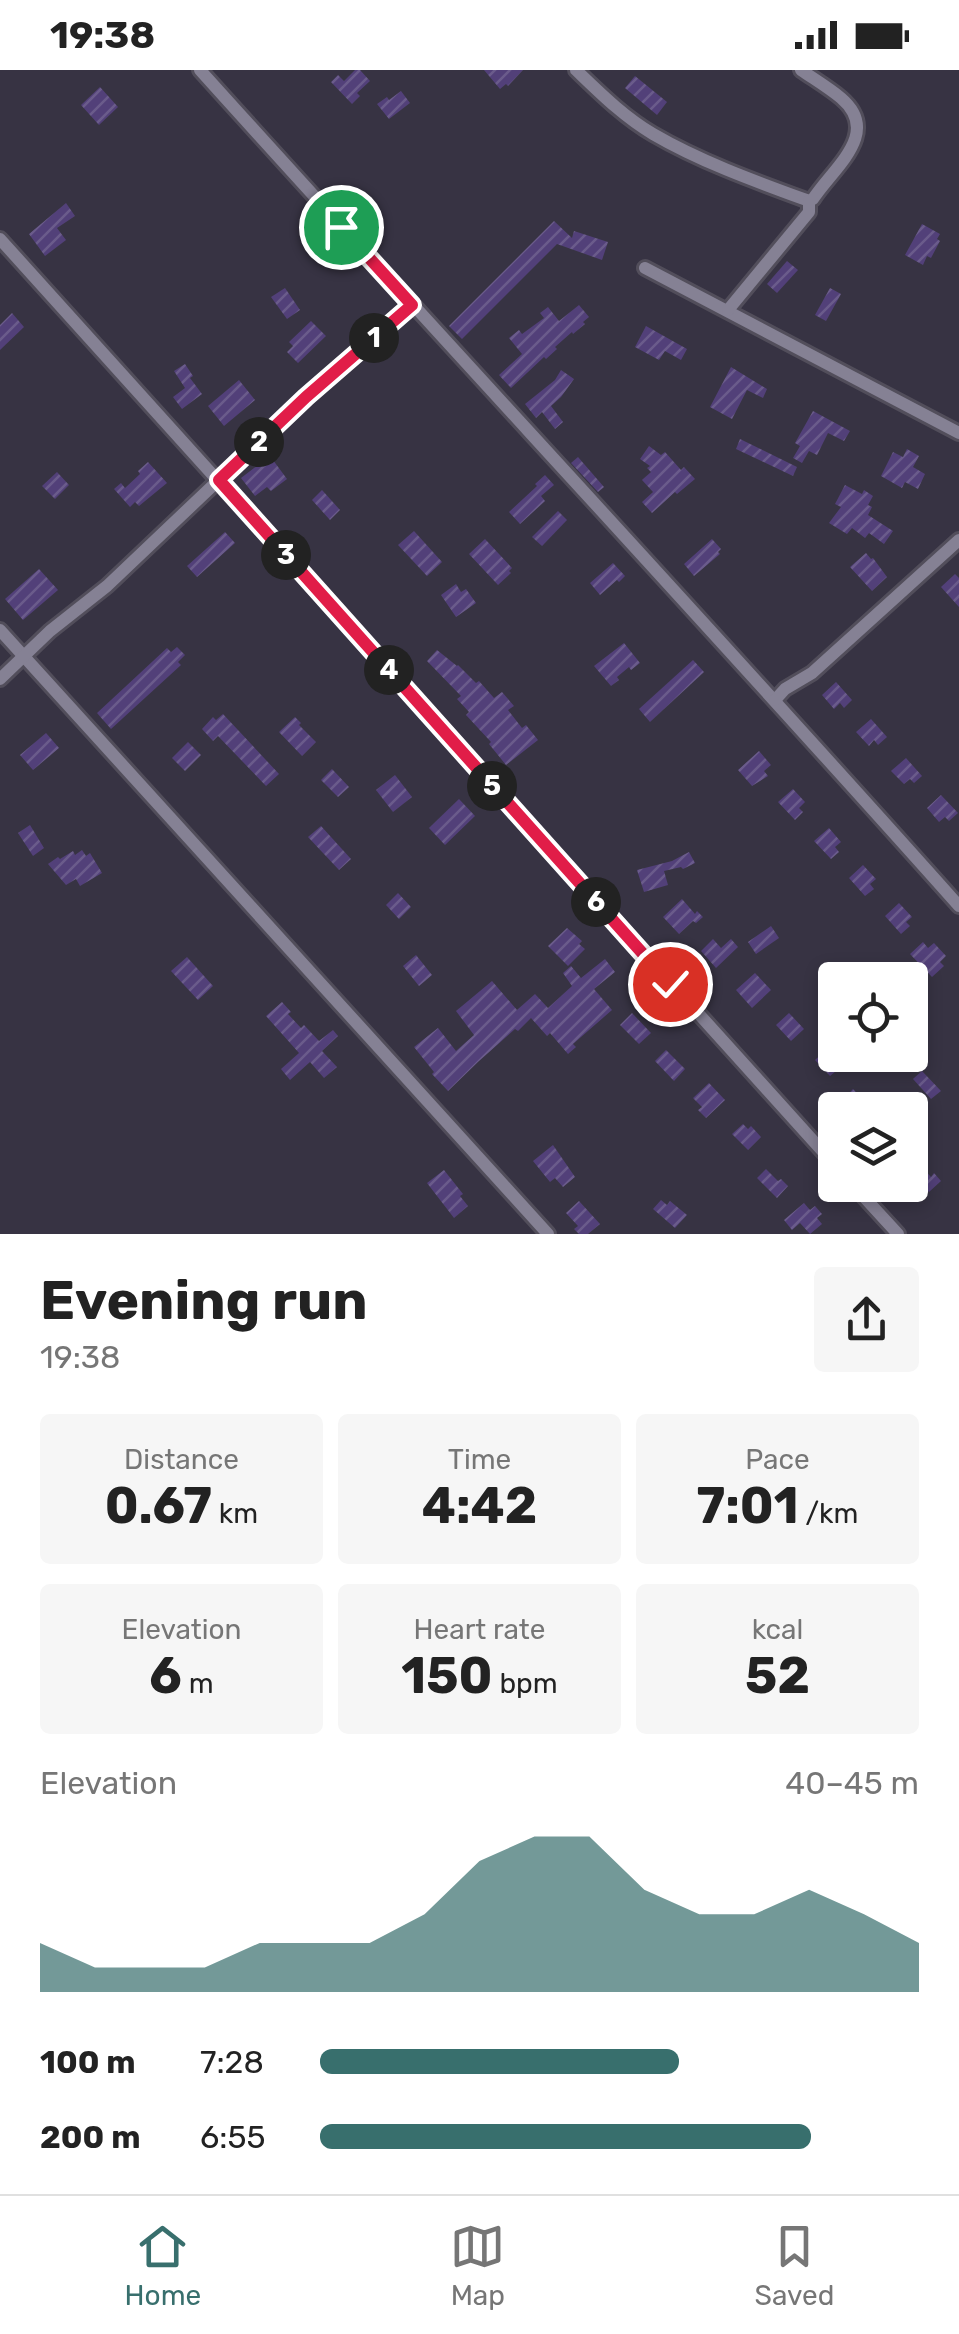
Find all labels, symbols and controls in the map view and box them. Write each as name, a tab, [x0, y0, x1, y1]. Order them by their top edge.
text: 19:38	[50, 12, 155, 58]
pin	[299, 185, 384, 270]
icon: arrive	[314, 200, 369, 255]
pin: 1	[349, 313, 399, 363]
text: 1	[367, 321, 381, 354]
pin: 2	[234, 417, 284, 467]
text: 2	[250, 425, 268, 458]
pin: 3	[261, 530, 311, 580]
text: 3	[277, 538, 295, 571]
pin: 4	[364, 645, 414, 695]
text: 4	[379, 653, 399, 686]
pin: 5	[467, 761, 517, 811]
text: 5	[483, 769, 501, 802]
pin: 6	[571, 877, 621, 927]
text: 6	[587, 885, 605, 918]
pin	[628, 942, 713, 1027]
icon: check	[643, 957, 698, 1012]
map controls	[818, 962, 928, 1202]
button: locate	[818, 962, 928, 1072]
button: layers	[818, 1092, 928, 1202]
button: share	[814, 1267, 919, 1372]
text: Evening run	[40, 1268, 368, 1333]
text: 19:38	[40, 1338, 120, 1376]
text: Distance	[124, 1443, 239, 1476]
text: Time	[448, 1443, 511, 1476]
text: Pace	[745, 1443, 810, 1476]
text: 0.67	[105, 1476, 212, 1536]
text: 4:42	[422, 1476, 537, 1536]
text: 7:01	[697, 1476, 799, 1536]
text: km	[212, 1497, 258, 1530]
text: /km	[799, 1497, 858, 1530]
text: Elevation	[122, 1613, 241, 1646]
text: Heart rate	[414, 1613, 545, 1646]
text: kcal	[752, 1613, 803, 1646]
text: 6	[149, 1646, 182, 1706]
text: 150	[401, 1646, 493, 1706]
text: 52	[745, 1646, 810, 1706]
text: m	[182, 1667, 214, 1700]
text: bpm	[493, 1667, 558, 1700]
text: Elevation	[40, 1764, 177, 1802]
text: 40–45 m	[785, 1764, 919, 1802]
text: 100 m	[40, 2043, 136, 2081]
text: 7:28	[200, 2043, 264, 2081]
text: 200 m	[40, 2118, 140, 2156]
text: 6:55	[200, 2118, 266, 2156]
tab: Home	[125, 2219, 201, 2312]
tab: Map	[450, 2219, 505, 2312]
tab: Saved	[754, 2219, 834, 2312]

